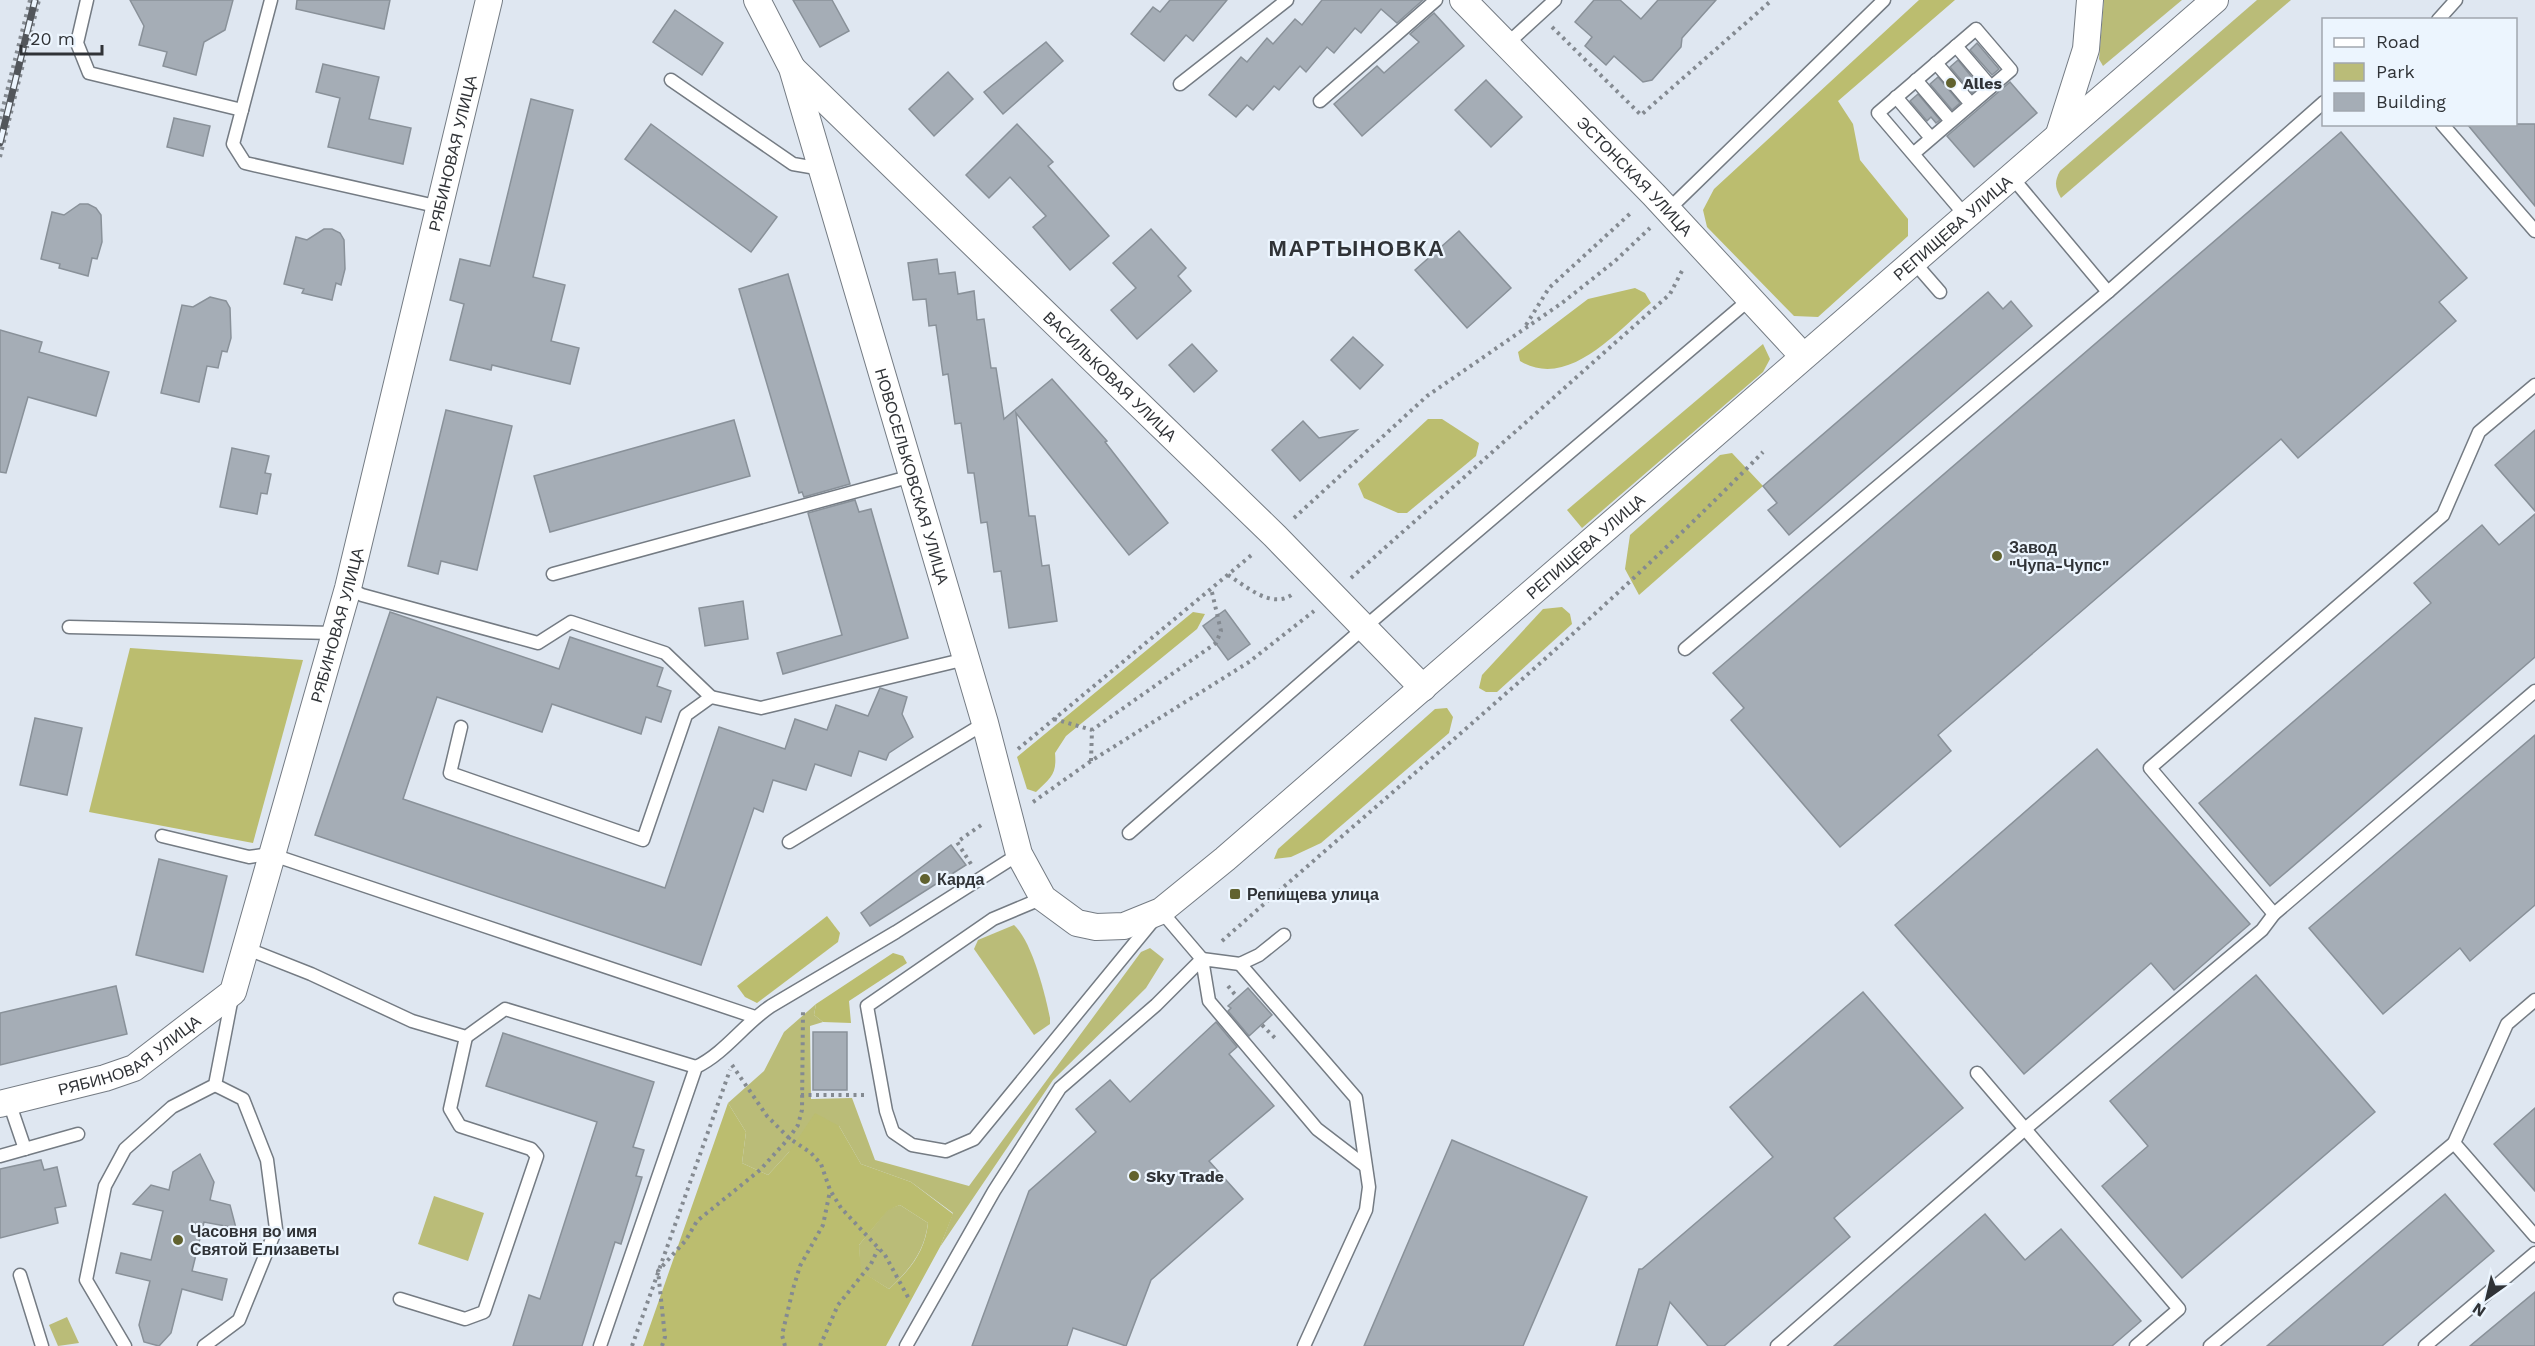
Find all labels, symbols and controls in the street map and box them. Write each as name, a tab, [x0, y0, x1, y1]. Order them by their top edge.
scale bar	[21, 18, 102, 56]
legend	[2322, 18, 2517, 126]
text: 20 m	[30, 28, 75, 49]
text: Road	[2376, 31, 2420, 52]
text: Park	[2376, 61, 2415, 82]
street label: РЯБИНОВАЯ УЛИЦА	[425, 73, 481, 233]
place label: Alles	[1963, 74, 2003, 93]
marker: Alles	[1944, 76, 1958, 90]
text: Building	[2376, 91, 2446, 112]
street label: ЭСТОНСКАЯ УЛИЦА	[1573, 113, 1696, 240]
street label: РЕПИЩЕВА УЛИЦА	[1890, 171, 2016, 285]
district label: МАРТЫНОВКА	[1269, 236, 1445, 261]
street label: ВАСИЛЬКОВАЯ УЛИЦА	[1039, 308, 1180, 446]
street label: НОВОСЕЛЬКОВСКАЯ УЛИЦА	[871, 366, 953, 587]
street label: РЕПИЩЕВА УЛИЦА	[1523, 490, 1649, 603]
place label: Завод "Чупа-Чупс"	[2009, 538, 2109, 575]
street label: РЯБИНОВАЯ УЛИЦА	[307, 545, 367, 705]
marker: Завод "Чупа-Чупс"	[1990, 549, 2004, 563]
place label: Карда	[937, 870, 984, 889]
marker: Карда	[918, 872, 932, 886]
place label: Репищева улица	[1247, 885, 1379, 904]
marker: Репищева улица	[1228, 887, 1242, 901]
street label: РЯБИНОВАЯ УЛИЦА	[56, 1011, 205, 1099]
place label: Sky Trade	[1146, 1167, 1224, 1186]
marker: Sky Trade	[1127, 1169, 1141, 1183]
place label: Часовня во имя Святой Елизаветы	[190, 1222, 339, 1259]
marker: Часовня во имя Святой Елизаветы	[171, 1233, 185, 1247]
north arrow	[2457, 1268, 2517, 1328]
text: N	[2469, 1299, 2489, 1321]

